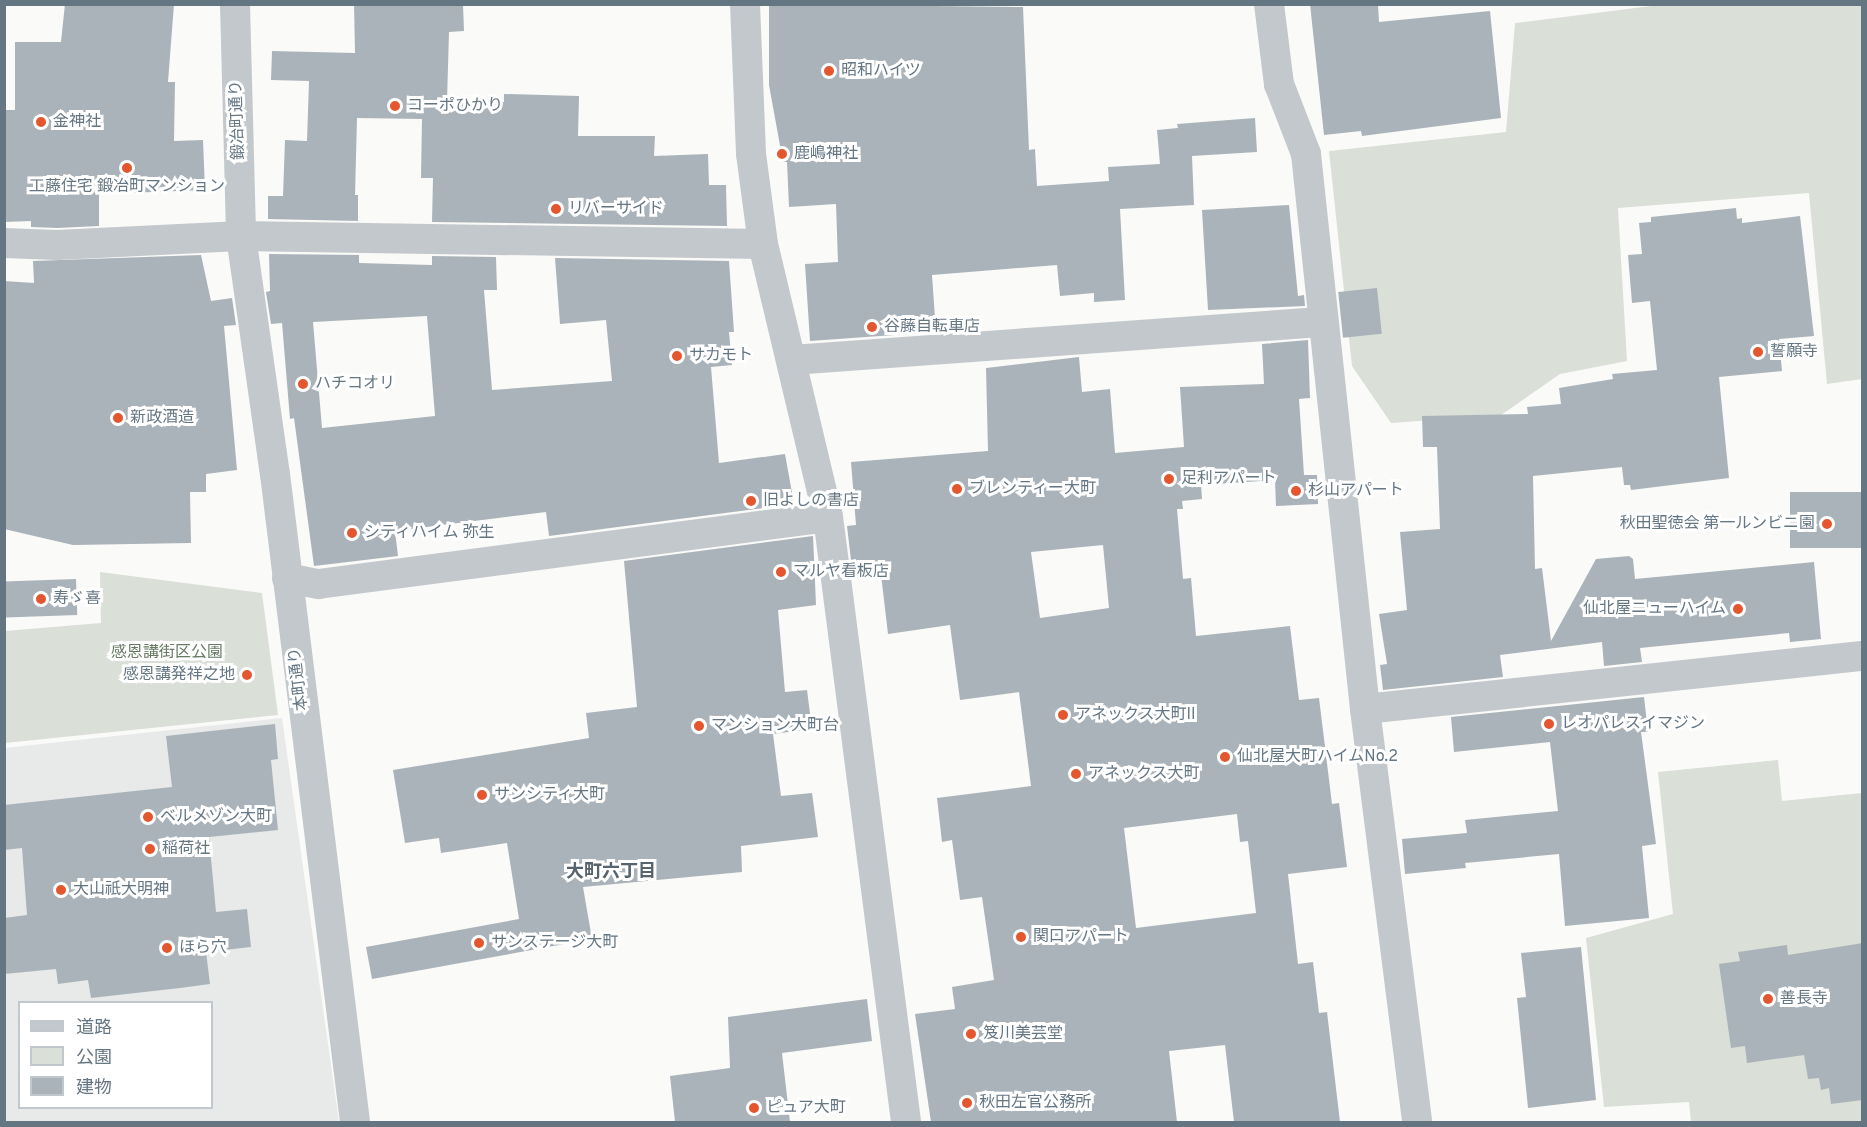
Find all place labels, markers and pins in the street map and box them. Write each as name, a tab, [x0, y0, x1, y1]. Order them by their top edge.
place label: 昭和ハイツ	[841, 61, 921, 81]
marker: 昭和ハイツ	[822, 64, 836, 78]
place label: コーポひかり	[407, 96, 503, 116]
marker: コーポひかり	[388, 99, 402, 113]
place label: 金神社	[53, 112, 101, 132]
marker: 金神社	[34, 115, 48, 129]
place label: 鹿嶋神社	[794, 144, 858, 164]
marker: 鹿嶋神社	[775, 147, 789, 161]
marker: 工藤住宅 鍛冶町マンション	[120, 161, 134, 175]
place label: 工藤住宅 鍛冶町マンション	[29, 177, 225, 197]
place label: リバーサイド	[568, 199, 664, 219]
marker: リバーサイド	[549, 202, 563, 216]
place label: 谷藤自転車店	[884, 317, 980, 337]
marker: 谷藤自転車店	[865, 320, 879, 334]
place label: 誓願寺	[1770, 342, 1818, 362]
marker: 誓願寺	[1751, 345, 1765, 359]
place label: サカモト	[689, 346, 753, 366]
marker: サカモト	[670, 349, 684, 363]
place label: ハチコオリ	[315, 374, 395, 394]
marker: ハチコオリ	[296, 377, 310, 391]
place label: 新政酒造	[130, 408, 194, 428]
marker: 新政酒造	[111, 411, 125, 425]
place label: 足利アパート	[1181, 469, 1277, 489]
marker: 足利アパート	[1162, 472, 1176, 486]
place label: ブレンティー大町	[969, 479, 1097, 499]
place label: 杉山アパート	[1308, 481, 1404, 501]
marker: ブレンティー大町	[950, 482, 964, 496]
marker: 杉山アパート	[1289, 484, 1303, 498]
place label: 旧よしの書店	[763, 491, 859, 511]
marker: 旧よしの書店	[744, 494, 758, 508]
place label: 秋田聖徳会 第一ルンビニ園	[1619, 514, 1815, 534]
marker: 秋田聖徳会 第一ルンビニ園	[1820, 517, 1834, 531]
place label: シティハイム 弥生	[364, 523, 496, 543]
marker: シティハイム 弥生	[345, 526, 359, 540]
place label: マルヤ看板店	[793, 562, 889, 582]
marker: マルヤ看板店	[774, 565, 788, 579]
place label: 寿ゞ喜	[53, 589, 101, 609]
marker: 寿ゞ喜	[34, 592, 48, 606]
place label: 仙北屋ニューハイム	[1582, 599, 1726, 619]
marker: 仙北屋ニューハイム	[1731, 602, 1745, 616]
place label: 感恩講発祥之地	[123, 665, 235, 685]
marker: 感恩講発祥之地	[240, 668, 254, 682]
place label: アネックス大町II	[1075, 705, 1196, 725]
marker: アネックス大町II	[1056, 708, 1070, 722]
place label: レオパレスイマジン	[1561, 714, 1705, 734]
place label: マンション大町台	[711, 716, 839, 736]
marker: レオパレスイマジン	[1542, 717, 1556, 731]
marker: マンション大町台	[692, 719, 706, 733]
place label: 仙北屋大町ハイムNo.2	[1237, 747, 1399, 767]
marker: 仙北屋大町ハイムNo.2	[1218, 750, 1232, 764]
place label: アネックス大町	[1088, 764, 1200, 784]
marker: アネックス大町	[1069, 767, 1083, 781]
place label: サンシティ大町	[494, 785, 606, 805]
marker: サンシティ大町	[475, 788, 489, 802]
place label: ベルメゾン大町	[160, 807, 272, 827]
marker: ベルメゾン大町	[141, 810, 155, 824]
place label: 稲荷社	[162, 839, 210, 859]
marker: 稲荷社	[143, 842, 157, 856]
place label: 大山祇大明神	[73, 880, 169, 900]
marker: 大山祇大明神	[54, 883, 68, 897]
place label: 関口アパート	[1033, 927, 1129, 947]
marker: 関口アパート	[1014, 930, 1028, 944]
place label: サンステージ大町	[491, 933, 619, 953]
marker: サンステージ大町	[472, 936, 486, 950]
place label: ほら穴	[179, 938, 227, 958]
marker: ほら穴	[160, 941, 174, 955]
place label: 善長寺	[1780, 989, 1828, 1009]
marker: 善長寺	[1761, 992, 1775, 1006]
place label: 笈川美芸堂	[983, 1024, 1063, 1044]
marker: 笈川美芸堂	[964, 1027, 978, 1041]
place label: 秋田左官公務所	[979, 1093, 1091, 1113]
marker: 秋田左官公務所	[960, 1096, 974, 1110]
place label: ピュア大町	[766, 1098, 846, 1118]
marker: ピュア大町	[747, 1101, 761, 1115]

